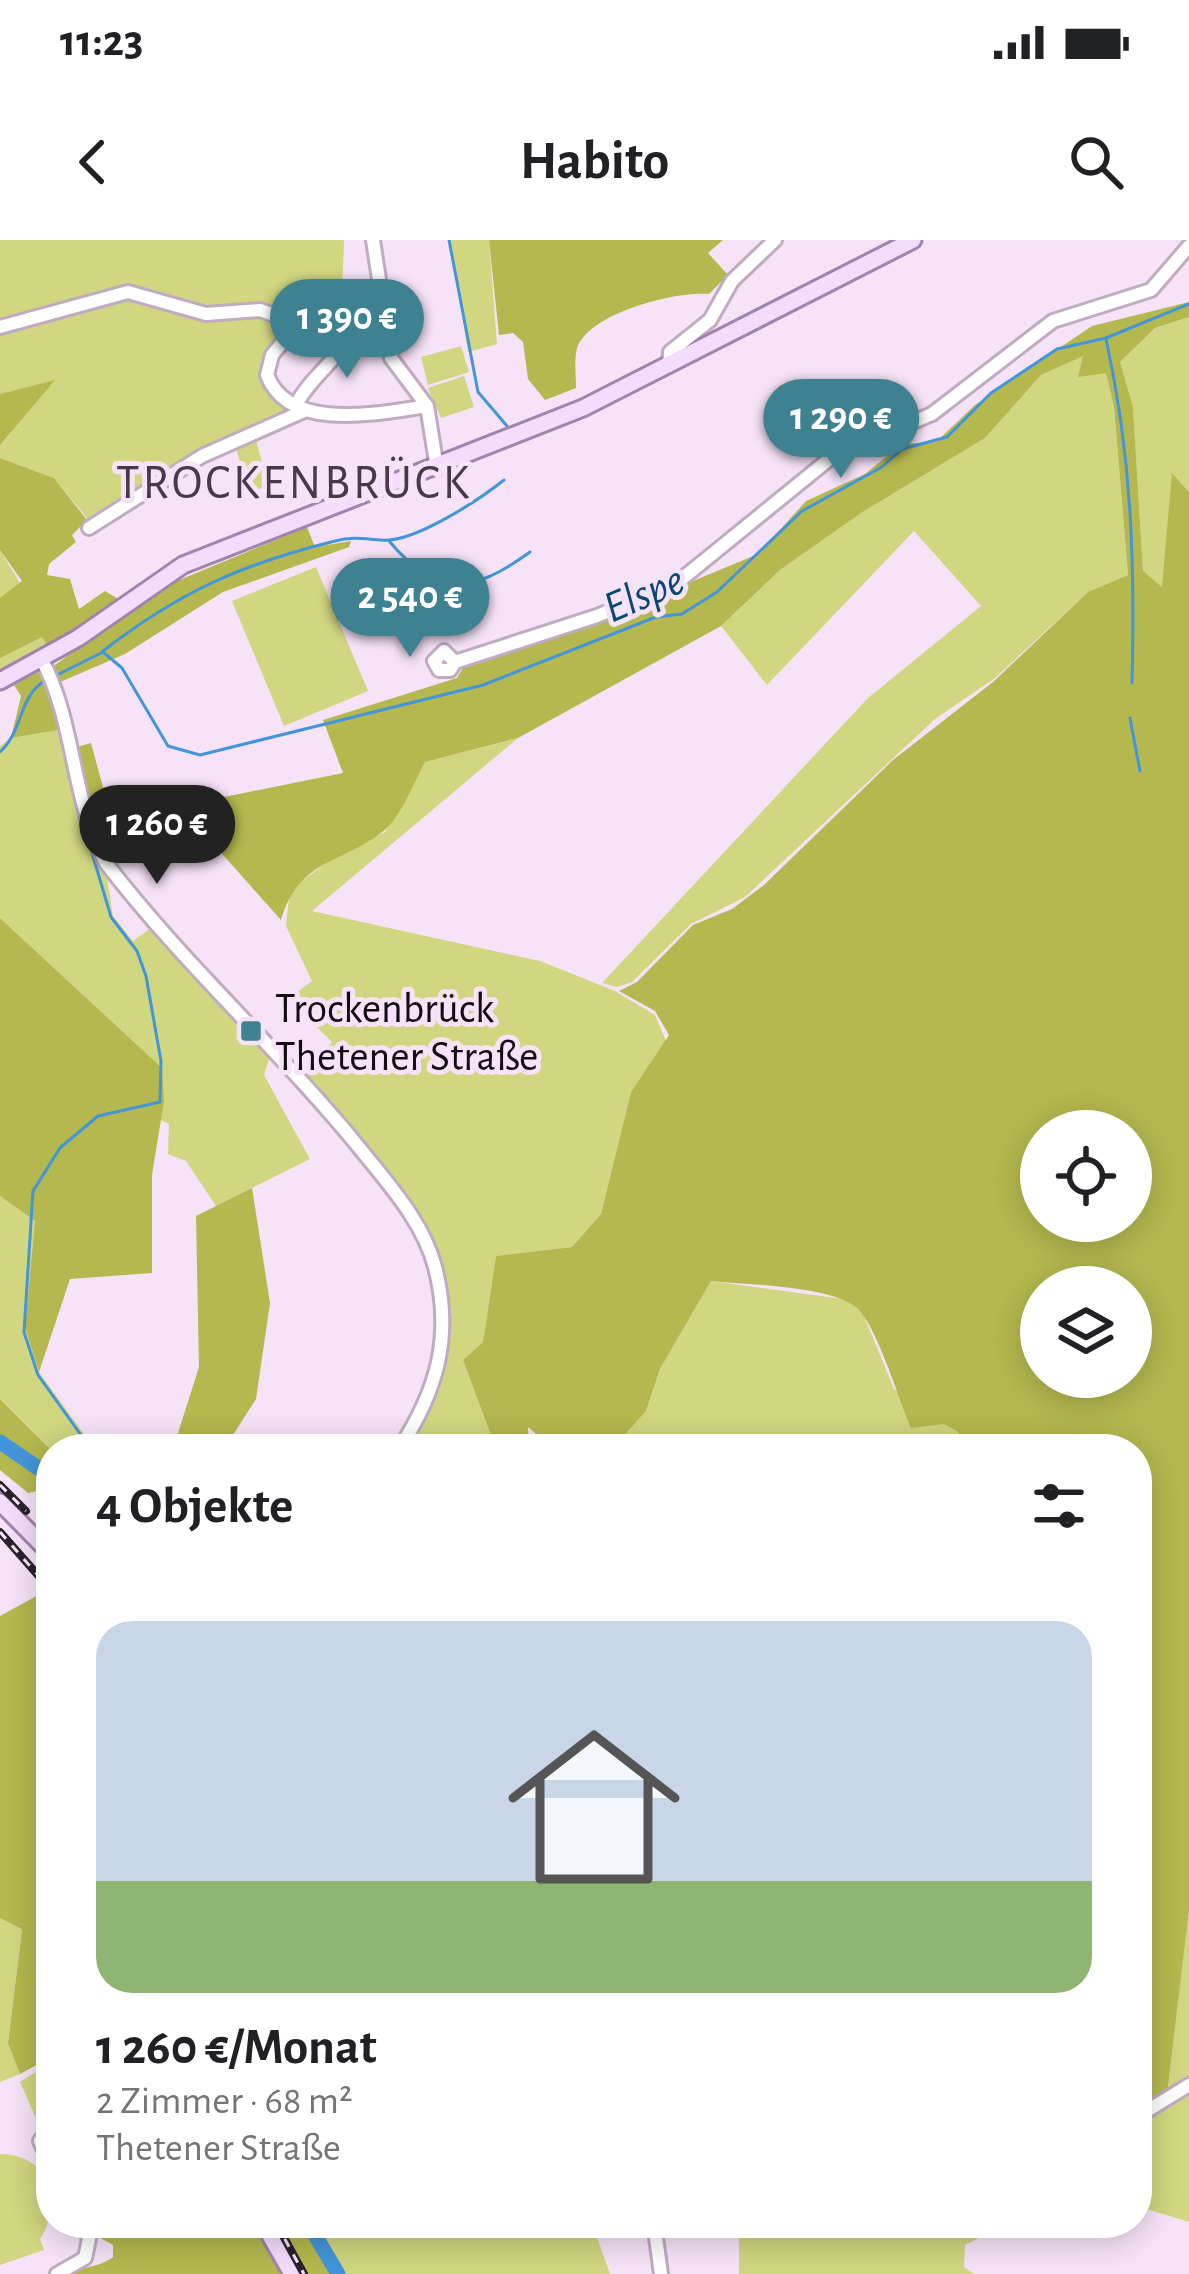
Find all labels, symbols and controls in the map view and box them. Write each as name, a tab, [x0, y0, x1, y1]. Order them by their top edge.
text: 11:23	[60, 19, 143, 64]
icon: back	[60, 129, 126, 195]
icon: search	[1063, 129, 1129, 195]
text: Habito	[520, 135, 669, 189]
pin: 1 390 €	[236, 279, 458, 381]
text: 1 390 €	[297, 298, 397, 337]
pin: 1 290 €	[730, 379, 952, 481]
text: 1 290 €	[790, 398, 892, 437]
district label: TROCKENBRÜCK	[116, 456, 472, 508]
water label: Elspe	[597, 557, 691, 631]
pin: 2 540 €	[299, 558, 521, 660]
text: 2 540 €	[357, 577, 463, 616]
pin: 1 260 €	[46, 785, 268, 887]
text: 1 260 €	[106, 804, 208, 843]
place label: Trockenbrück Thetener Straße	[275, 988, 538, 1078]
marker: Trockenbrück Thetener Straße	[238, 1018, 264, 1044]
map controls	[1020, 1110, 1152, 1398]
button: locate	[1020, 1110, 1152, 1242]
button: layers	[1020, 1266, 1152, 1398]
icon: filters	[1026, 1473, 1092, 1539]
text: 4 Objekte	[96, 1481, 293, 1532]
icon: home	[486, 1699, 702, 1915]
text: 1 260 €/Monat	[96, 2022, 377, 2073]
text: 2 Zimmer · 68 m²	[96, 2082, 353, 2121]
text: Thetener Straße	[96, 2129, 341, 2168]

